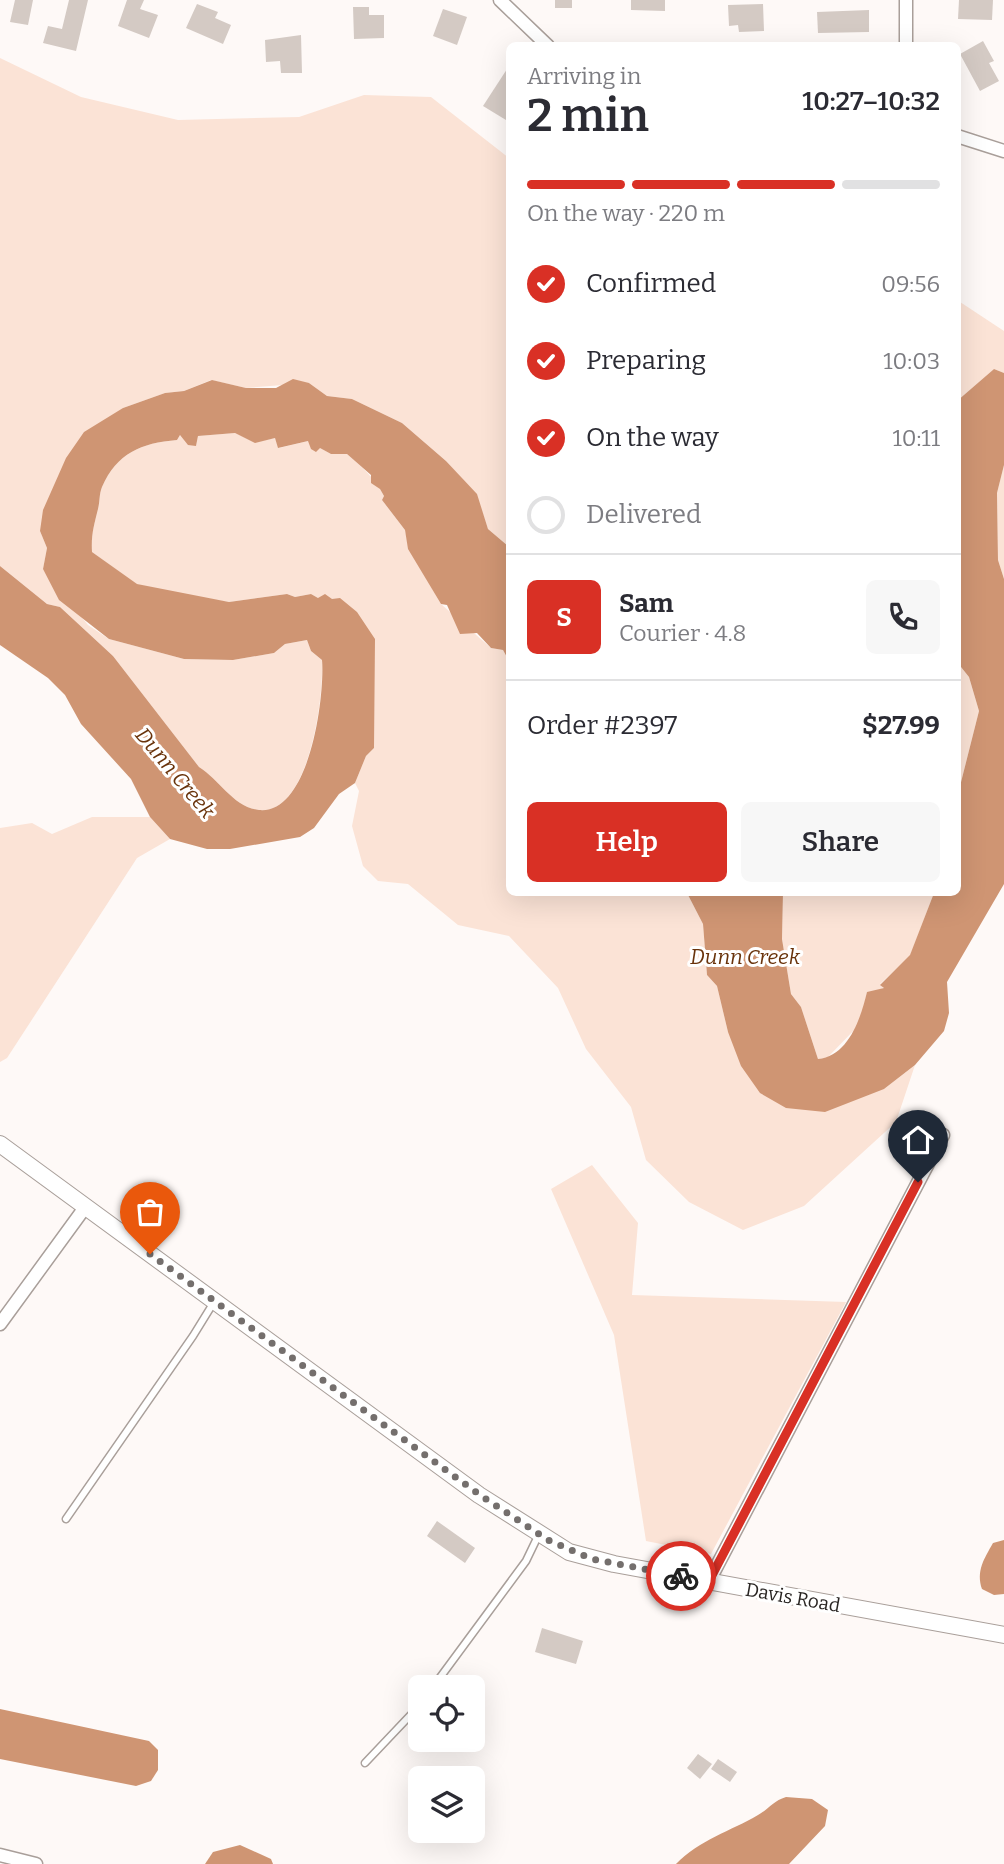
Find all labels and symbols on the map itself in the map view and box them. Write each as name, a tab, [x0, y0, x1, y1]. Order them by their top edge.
water label: Dunn Creek	[130, 722, 221, 824]
water label: Dunn Creek	[690, 944, 801, 970]
pin	[888, 1110, 948, 1182]
pin	[120, 1182, 180, 1254]
courier	[646, 1541, 716, 1611]
street label: Davis Road	[744, 1578, 842, 1617]

